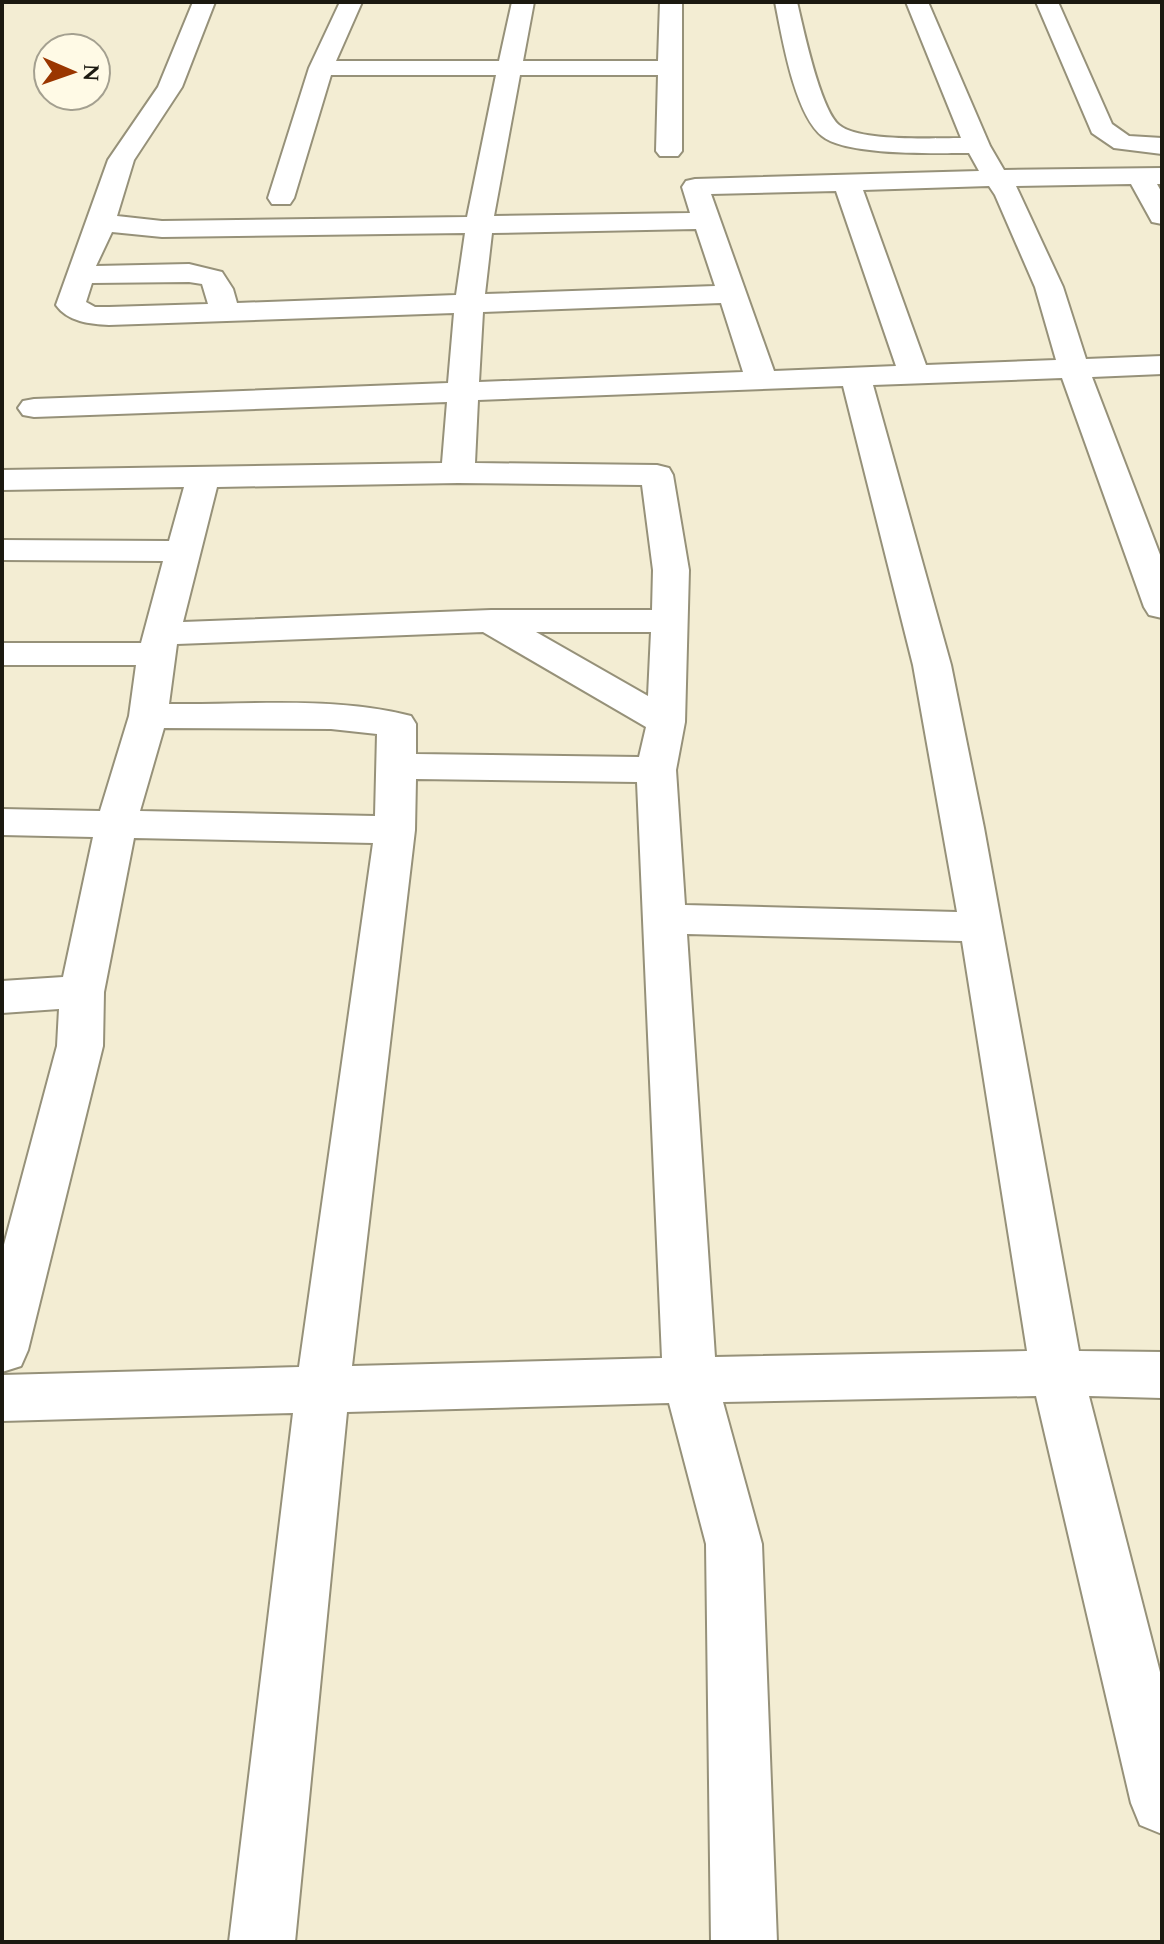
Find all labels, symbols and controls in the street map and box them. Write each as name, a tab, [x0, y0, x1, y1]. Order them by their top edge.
north arrow	[32, 32, 112, 112]
text: N	[74, 63, 107, 82]

